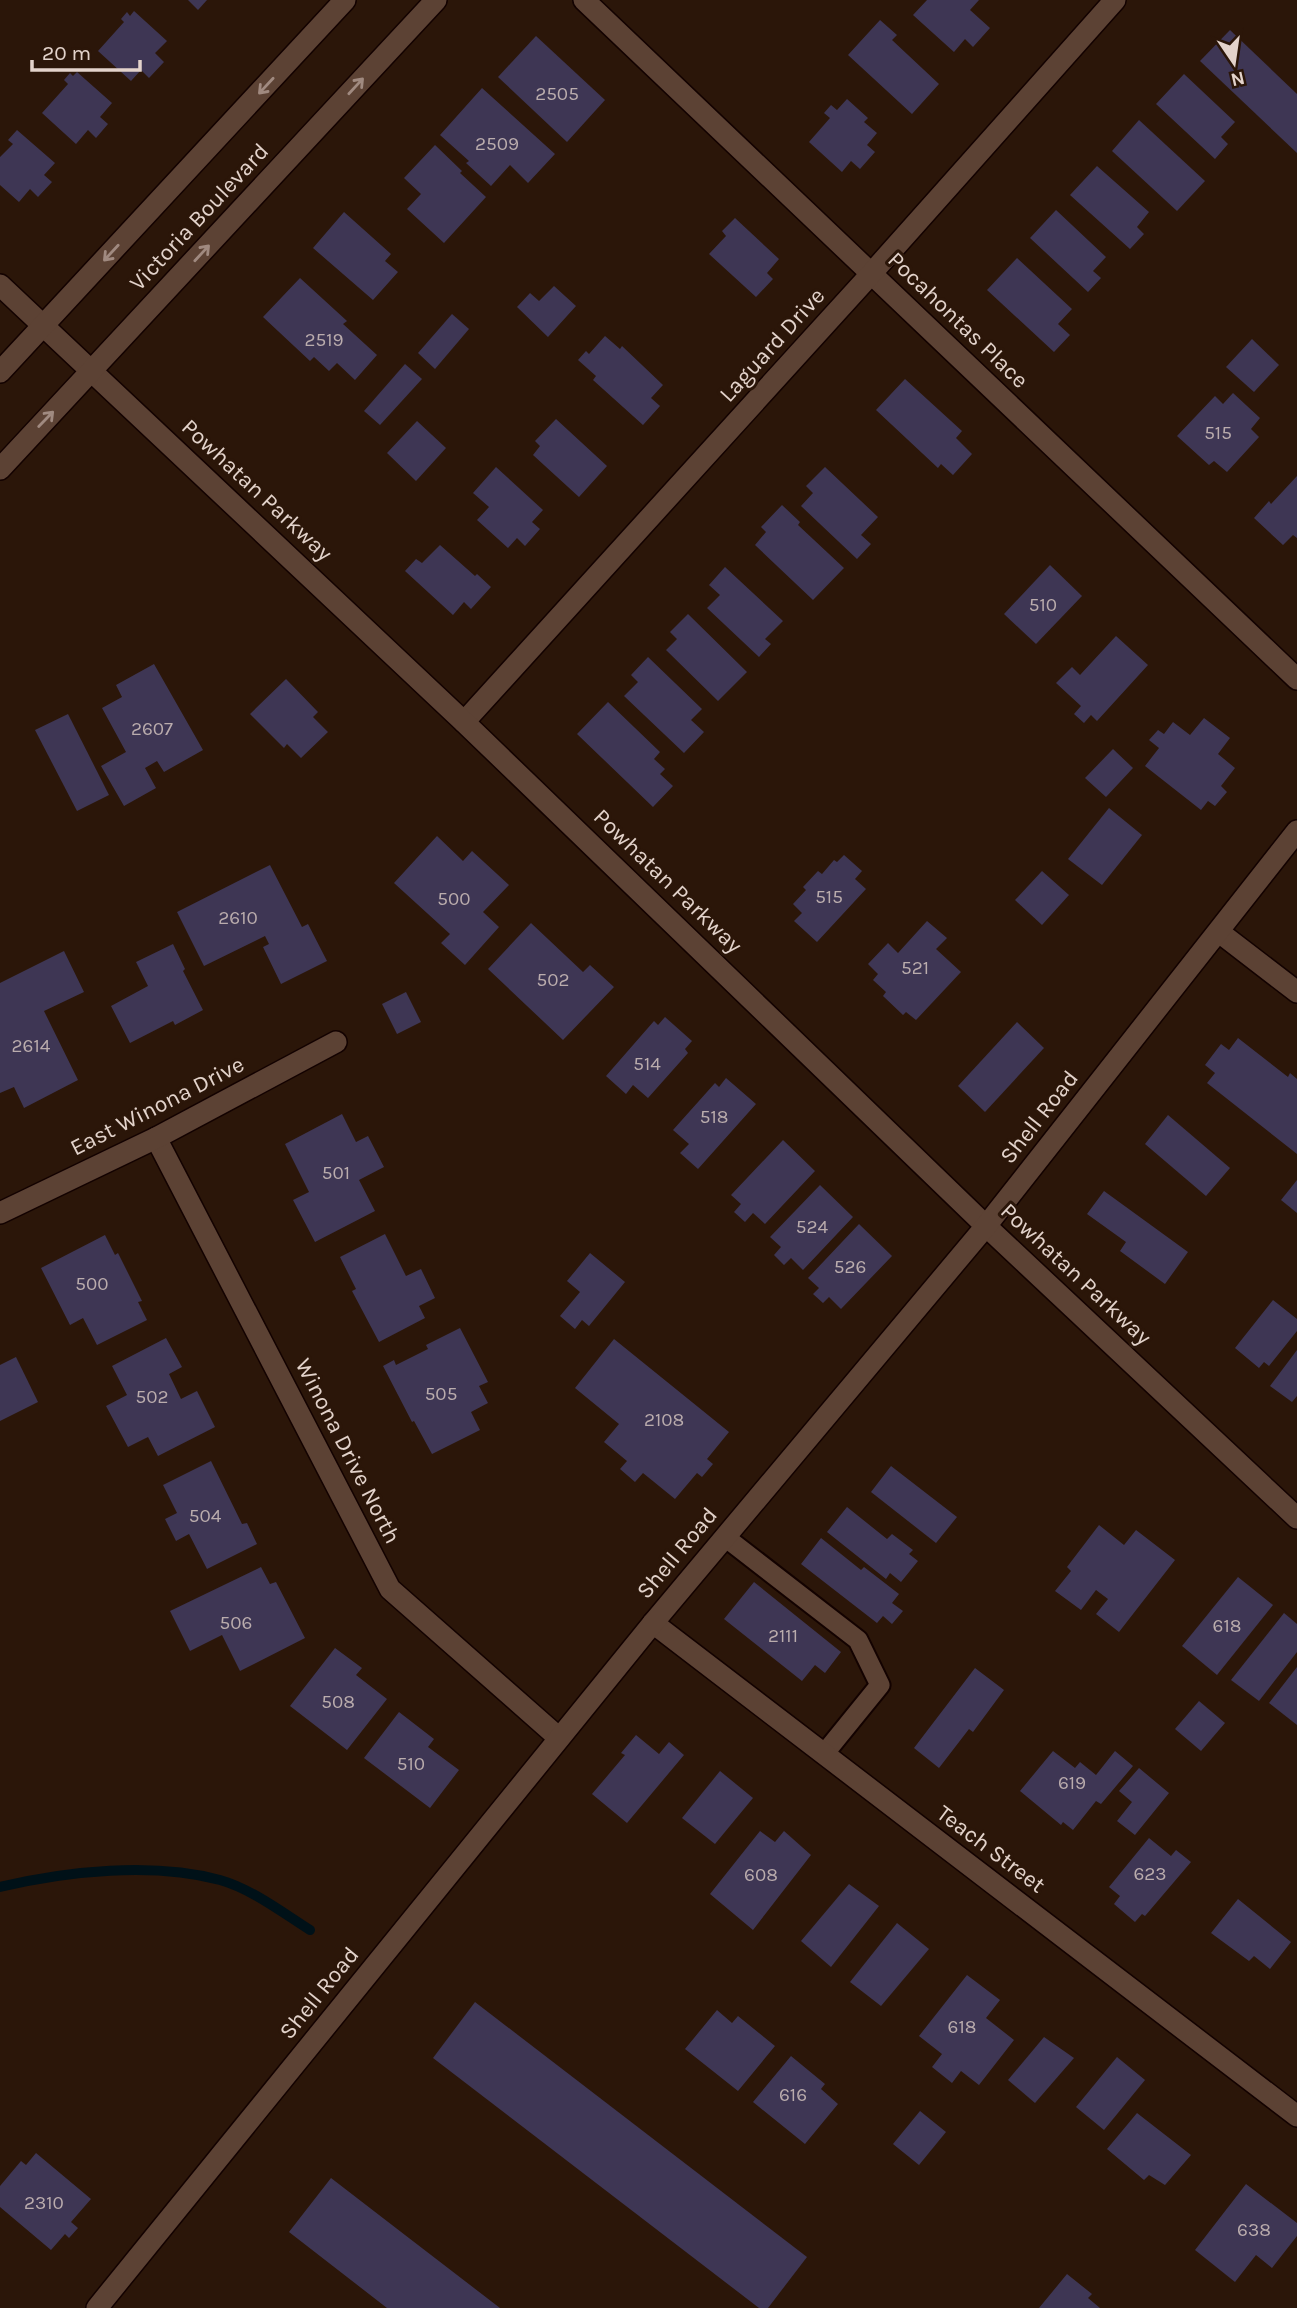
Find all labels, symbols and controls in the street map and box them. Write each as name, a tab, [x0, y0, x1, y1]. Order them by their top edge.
scale bar	[32, 28, 140, 72]
north arrow	[1199, 28, 1269, 98]
text: 20 m	[42, 41, 91, 65]
text: N	[1228, 66, 1247, 91]
one-way arrow	[257, 77, 274, 94]
one-way arrow	[348, 78, 365, 95]
house number: 2505	[535, 83, 579, 105]
house number: 2509	[475, 133, 519, 155]
street label: Victoria Boulevard	[124, 138, 274, 296]
one-way arrow	[102, 244, 119, 261]
one-way arrow	[194, 244, 210, 262]
street label: Pocahontas Place	[882, 246, 1034, 394]
street label: Laguard Drive	[714, 282, 830, 408]
house number: 2519	[304, 329, 344, 351]
one-way arrow	[38, 411, 55, 428]
street label: Powhatan Parkway	[176, 413, 338, 567]
house number: 515	[1204, 422, 1232, 444]
house number: 510	[1029, 594, 1057, 616]
house number: 2607	[131, 718, 173, 740]
street label: Powhatan Parkway	[588, 803, 748, 959]
house number: 515	[815, 886, 843, 908]
house number: 500	[437, 888, 471, 910]
house number: 2610	[218, 907, 258, 929]
house number: 521	[901, 957, 929, 979]
house number: 502	[536, 969, 570, 991]
house number: 2614	[12, 1035, 51, 1057]
street label: East Winona Drive	[66, 1051, 248, 1161]
house number: 514	[633, 1053, 661, 1075]
street label: Shell Road	[994, 1065, 1084, 1169]
house number: 518	[700, 1106, 728, 1128]
house number: 501	[322, 1162, 350, 1184]
street label: Powhatan Parkway	[995, 1197, 1157, 1351]
house number: 524	[796, 1216, 829, 1238]
house number: 526	[834, 1256, 866, 1278]
house number: 500	[75, 1273, 109, 1295]
street label: Winona Drive North	[290, 1354, 406, 1548]
house number: 505	[425, 1383, 457, 1405]
house number: 502	[135, 1386, 169, 1408]
house number: 2108	[644, 1409, 684, 1431]
street label: Shell Road	[631, 1502, 723, 1604]
house number: 504	[189, 1505, 222, 1527]
house number: 506	[220, 1612, 252, 1634]
house number: 618	[1213, 1615, 1241, 1637]
house number: 2111	[768, 1625, 798, 1647]
house number: 508	[321, 1691, 355, 1713]
house number: 510	[397, 1753, 425, 1775]
house number: 619	[1058, 1772, 1086, 1794]
street label: Teach Street	[932, 1800, 1051, 1899]
house number: 623	[1133, 1863, 1167, 1885]
house number: 608	[744, 1864, 778, 1886]
street label: Shell Road	[274, 1941, 364, 2045]
house number: 618	[948, 2016, 976, 2038]
house number: 616	[779, 2084, 807, 2106]
house number: 2310	[24, 2192, 64, 2214]
house number: 638	[1237, 2219, 1271, 2241]

